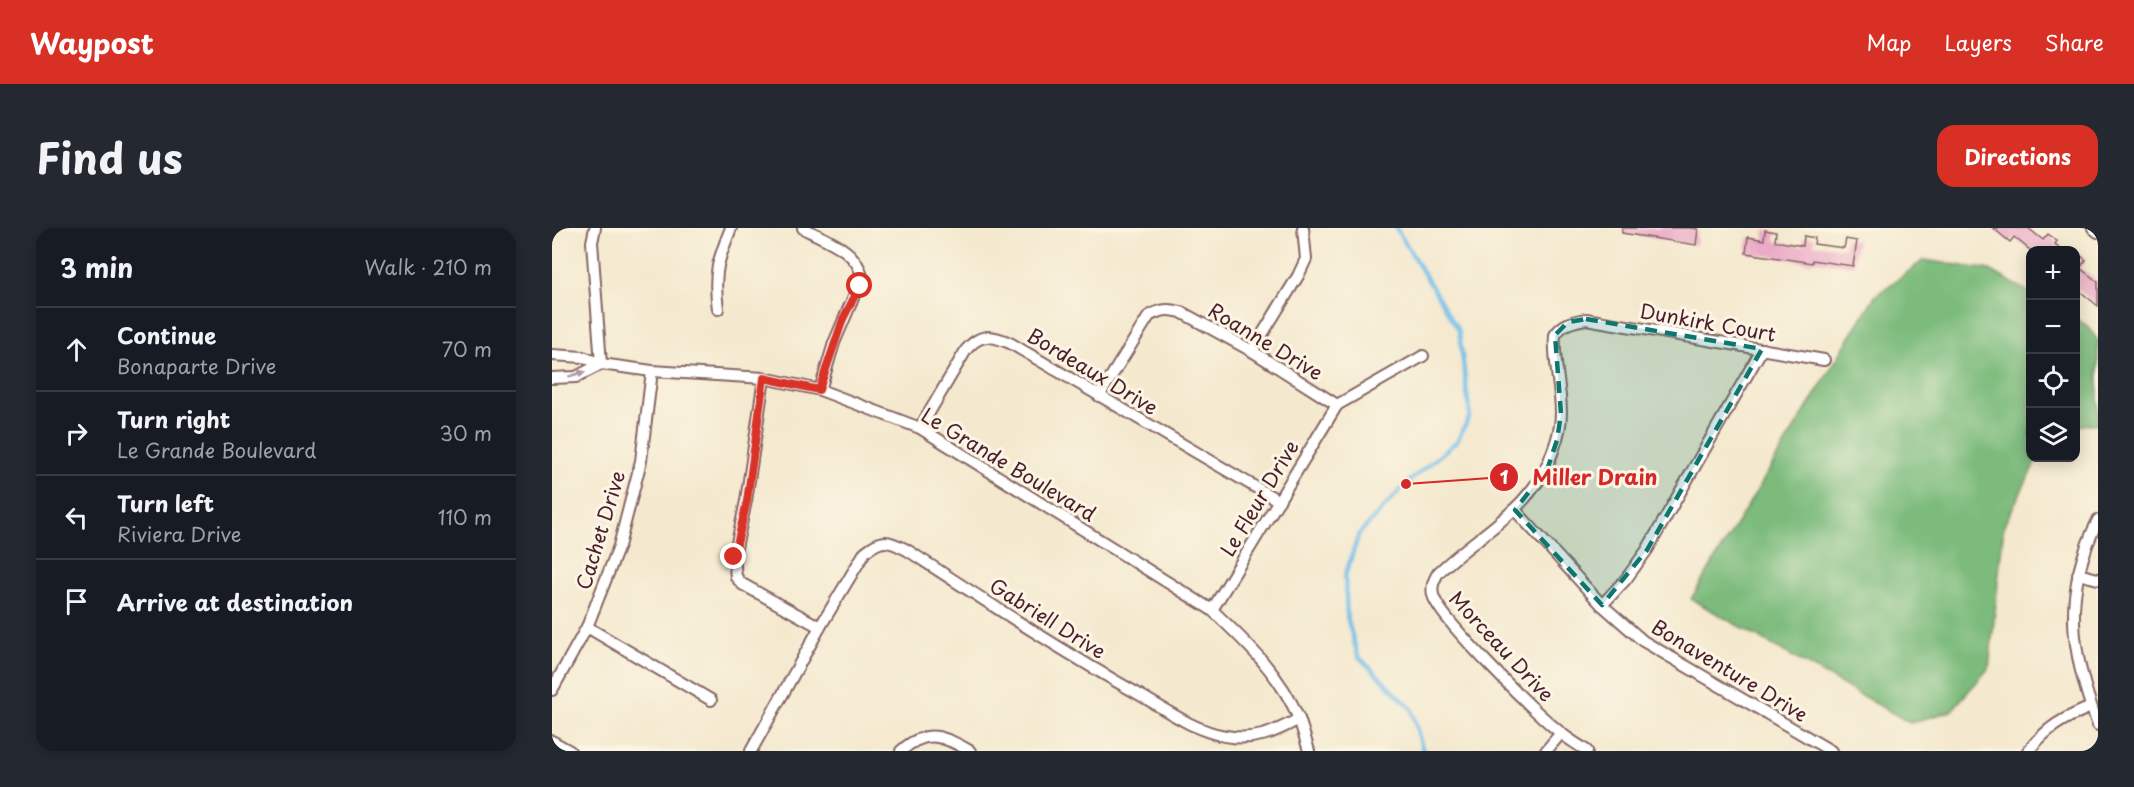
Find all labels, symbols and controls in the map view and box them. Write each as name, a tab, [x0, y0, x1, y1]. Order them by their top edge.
text: Waypost	[30, 21, 154, 64]
text: Map	[1867, 26, 1911, 58]
text: Layers	[1944, 26, 2012, 58]
text: Share	[2045, 26, 2104, 58]
text: Find us	[36, 125, 183, 188]
button: Directions	[1937, 125, 2098, 187]
map controls	[2026, 246, 2080, 462]
button: +	[2026, 246, 2080, 300]
text: 3 min	[60, 248, 133, 287]
text: Walk · 210 m	[365, 252, 492, 282]
route start	[846, 272, 872, 298]
street label: Roanne Drive	[1203, 295, 1329, 387]
street label: Dunkirk Court	[1638, 295, 1778, 349]
button: −	[2026, 300, 2080, 354]
text: Continue	[117, 318, 216, 351]
street label: Bordeaux Drive	[1022, 320, 1164, 422]
icon: ahead	[60, 333, 93, 366]
text: 70 m	[442, 334, 492, 364]
text: Bonaparte Drive	[117, 351, 276, 381]
button: locate	[2026, 354, 2080, 408]
one-way arrow	[568, 369, 586, 378]
street label: Le Grande Boulevard	[916, 400, 1102, 528]
text: Turn right	[117, 402, 230, 435]
button: layers	[2026, 408, 2080, 462]
icon: right	[60, 417, 93, 450]
text: 30 m	[439, 418, 492, 448]
street label: Le Fleur Drive	[1212, 434, 1306, 562]
text: Le Grande Boulevard	[117, 435, 316, 465]
callout: Miller Drain	[1489, 458, 1670, 497]
text: Miller Drain	[1532, 460, 1658, 492]
text: 1	[1500, 463, 1509, 490]
street label: Cachet Drive	[568, 467, 632, 593]
text: Turn left	[117, 486, 214, 519]
icon: left	[60, 501, 93, 534]
text: 110 m	[438, 502, 492, 532]
text: Riviera Drive	[117, 519, 241, 549]
route end	[720, 543, 746, 569]
street label: Gabriell Drive	[984, 570, 1112, 666]
street label: Morceau Drive	[1443, 584, 1561, 708]
icon: arrive	[60, 585, 93, 618]
text: Arrive at destination	[117, 585, 353, 618]
street label: Bonaventure Drive	[1646, 611, 1814, 729]

